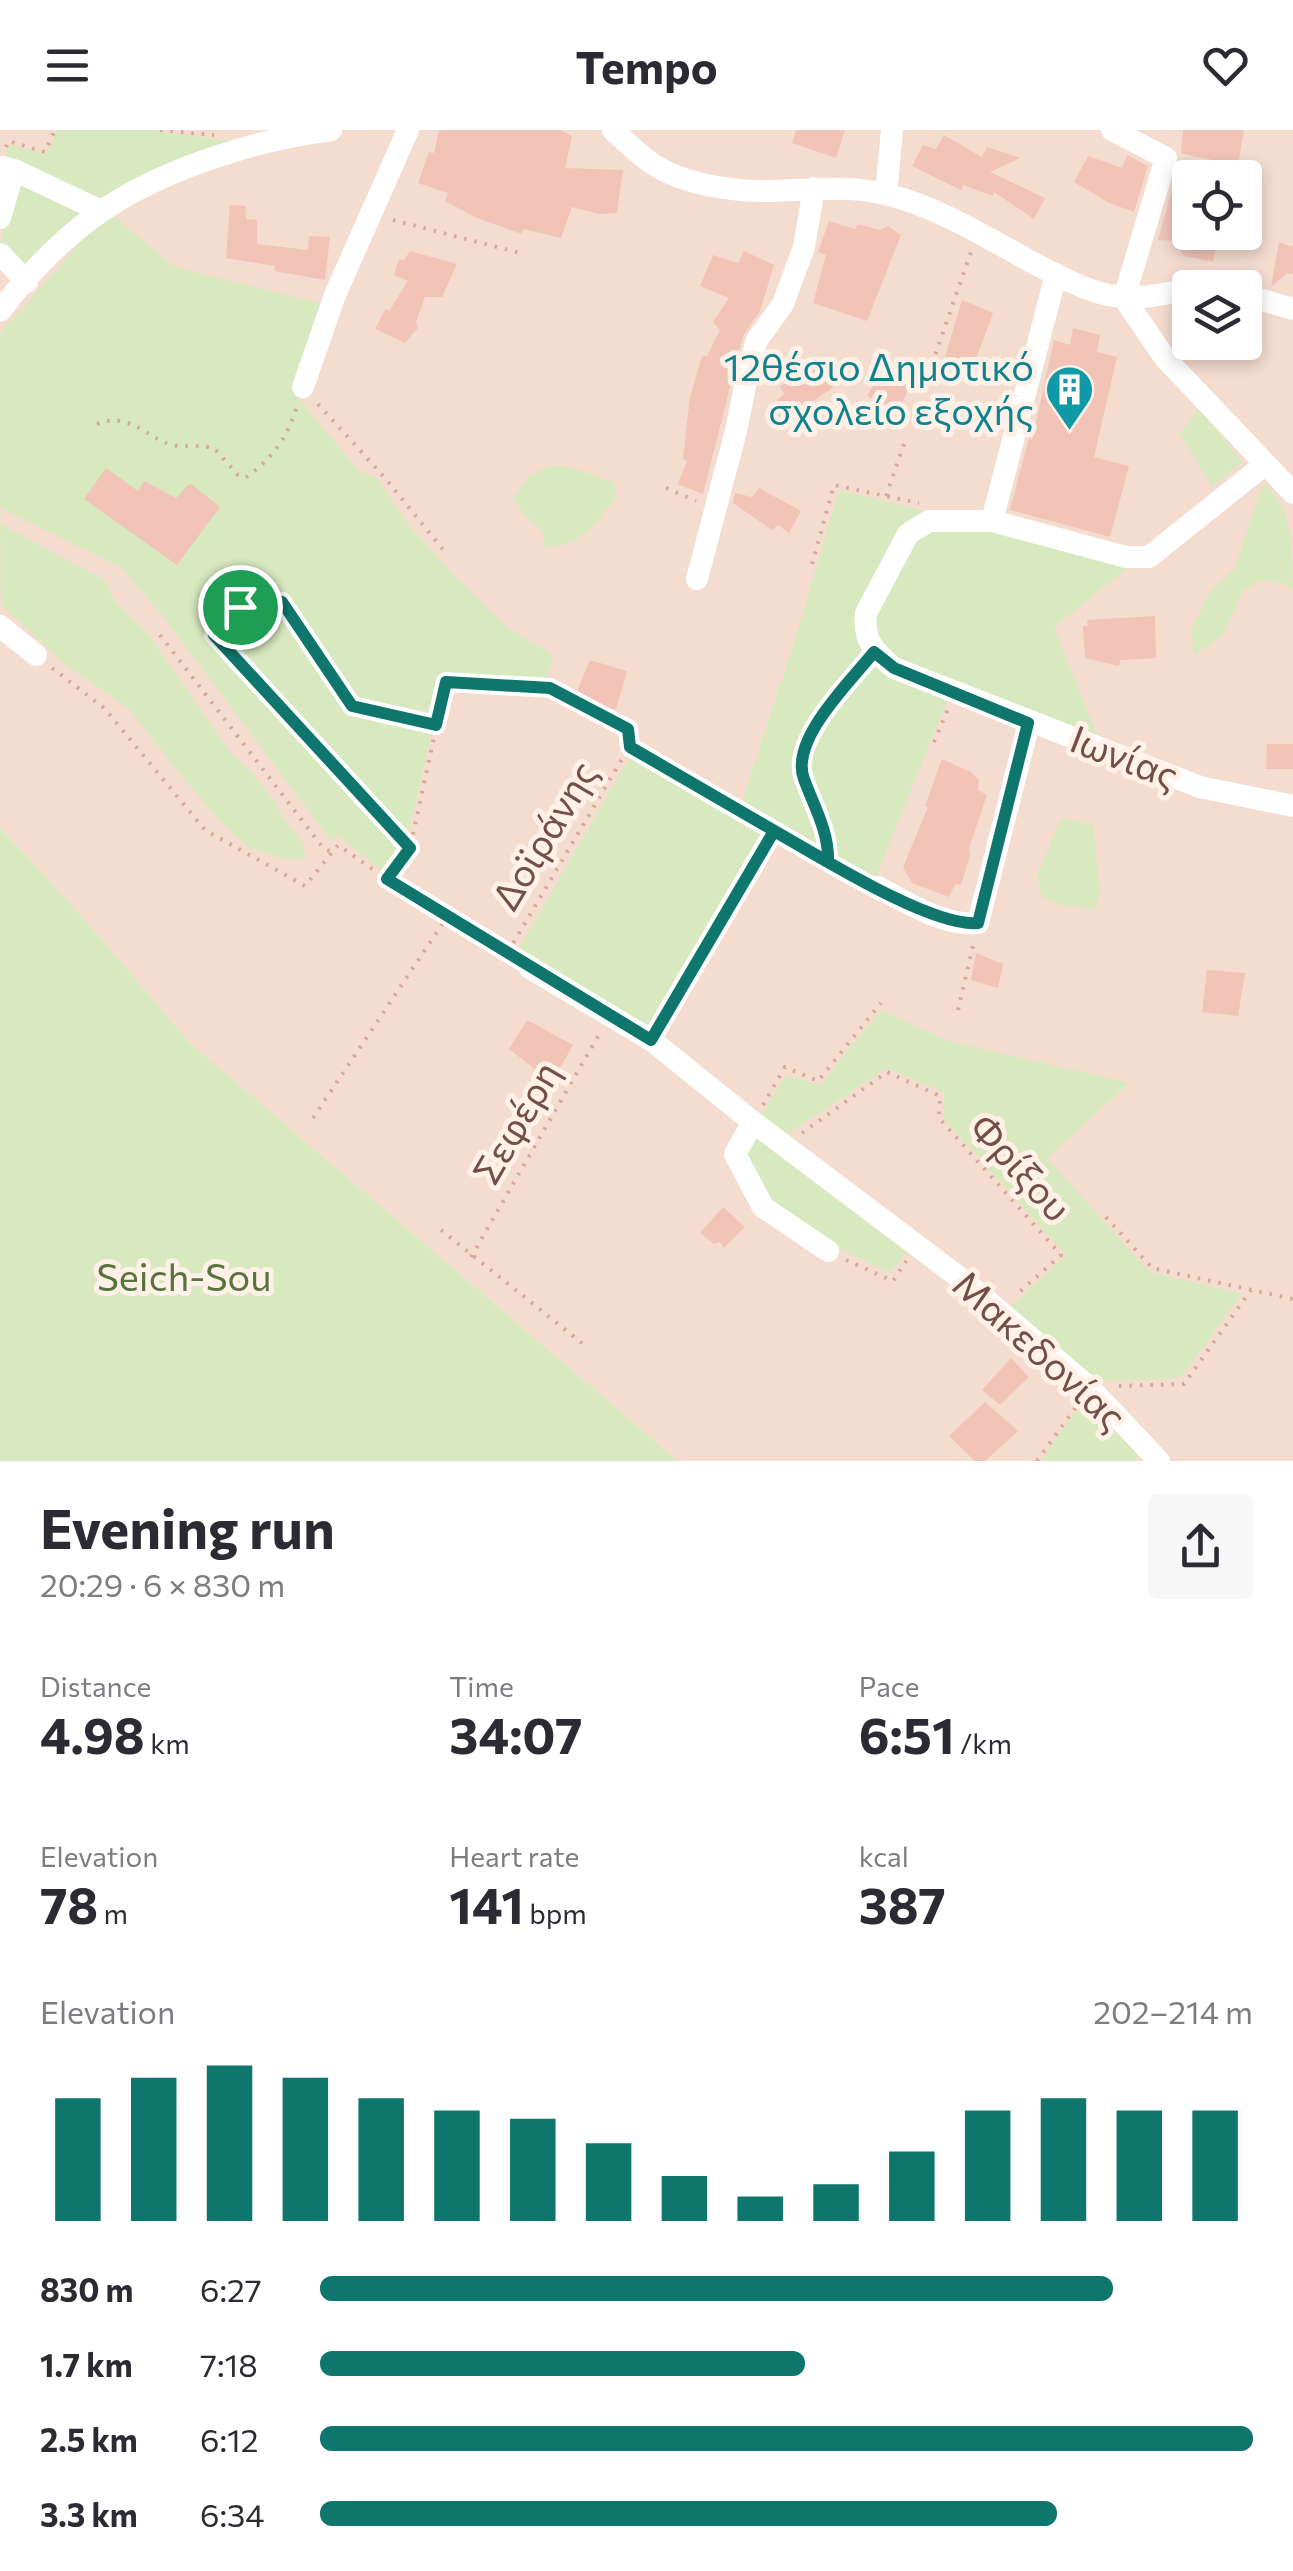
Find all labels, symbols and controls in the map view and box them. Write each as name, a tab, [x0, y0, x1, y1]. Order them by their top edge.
icon: menu	[40, 38, 95, 93]
text: Tempo	[575, 38, 718, 93]
icon: heart	[1198, 38, 1253, 93]
map controls	[1172, 160, 1262, 360]
button: locate	[1172, 160, 1262, 250]
button: layers	[1172, 270, 1262, 360]
place label: 12θέσιο Δημοτικό σχολείο εξοχής	[724, 342, 1034, 433]
building icon: 12θέσιο Δημοτικό σχολείο εξοχής	[1043, 364, 1095, 432]
pin	[198, 565, 283, 650]
icon: arrive	[213, 580, 268, 635]
street label: Ιωνίας	[1064, 714, 1186, 798]
street label: Δοϊράνης	[480, 751, 606, 918]
street label: Σεφέρη	[461, 1052, 569, 1191]
street label: Φρίξου	[961, 1103, 1082, 1230]
park label: Seich-Sou	[97, 1252, 271, 1299]
street label: Μακεδονίας	[945, 1259, 1137, 1439]
text: Evening run	[40, 1493, 335, 1560]
button: share	[1148, 1494, 1253, 1599]
text: 20:29 · 6 × 830 m	[40, 1564, 285, 1604]
text: Distance	[40, 1669, 151, 1703]
text: Time	[449, 1669, 514, 1703]
text: Pace	[859, 1669, 920, 1703]
text: 4.98	[40, 1703, 145, 1764]
text: 34:07	[449, 1703, 583, 1764]
text: 6:51	[859, 1703, 955, 1764]
text: km	[145, 1726, 190, 1760]
text: /km	[955, 1726, 1012, 1760]
text: Elevation	[40, 1839, 158, 1873]
text: Heart rate	[449, 1839, 579, 1873]
text: kcal	[859, 1839, 909, 1873]
text: 78	[40, 1873, 98, 1934]
text: 141	[449, 1873, 524, 1934]
text: 387	[859, 1873, 946, 1934]
text: m	[98, 1896, 128, 1930]
text: bpm	[524, 1896, 587, 1930]
text: Elevation	[40, 1991, 175, 2031]
text: 202–214 m	[1093, 1991, 1253, 2031]
text: 830 m	[40, 2269, 134, 2309]
text: 6:27	[200, 2269, 262, 2309]
text: 1.7 km	[40, 2344, 133, 2384]
text: 7:18	[200, 2344, 258, 2384]
text: 2.5 km	[40, 2419, 138, 2459]
text: 6:12	[200, 2419, 258, 2459]
text: 3.3 km	[40, 2494, 138, 2534]
text: 6:34	[200, 2494, 264, 2534]

